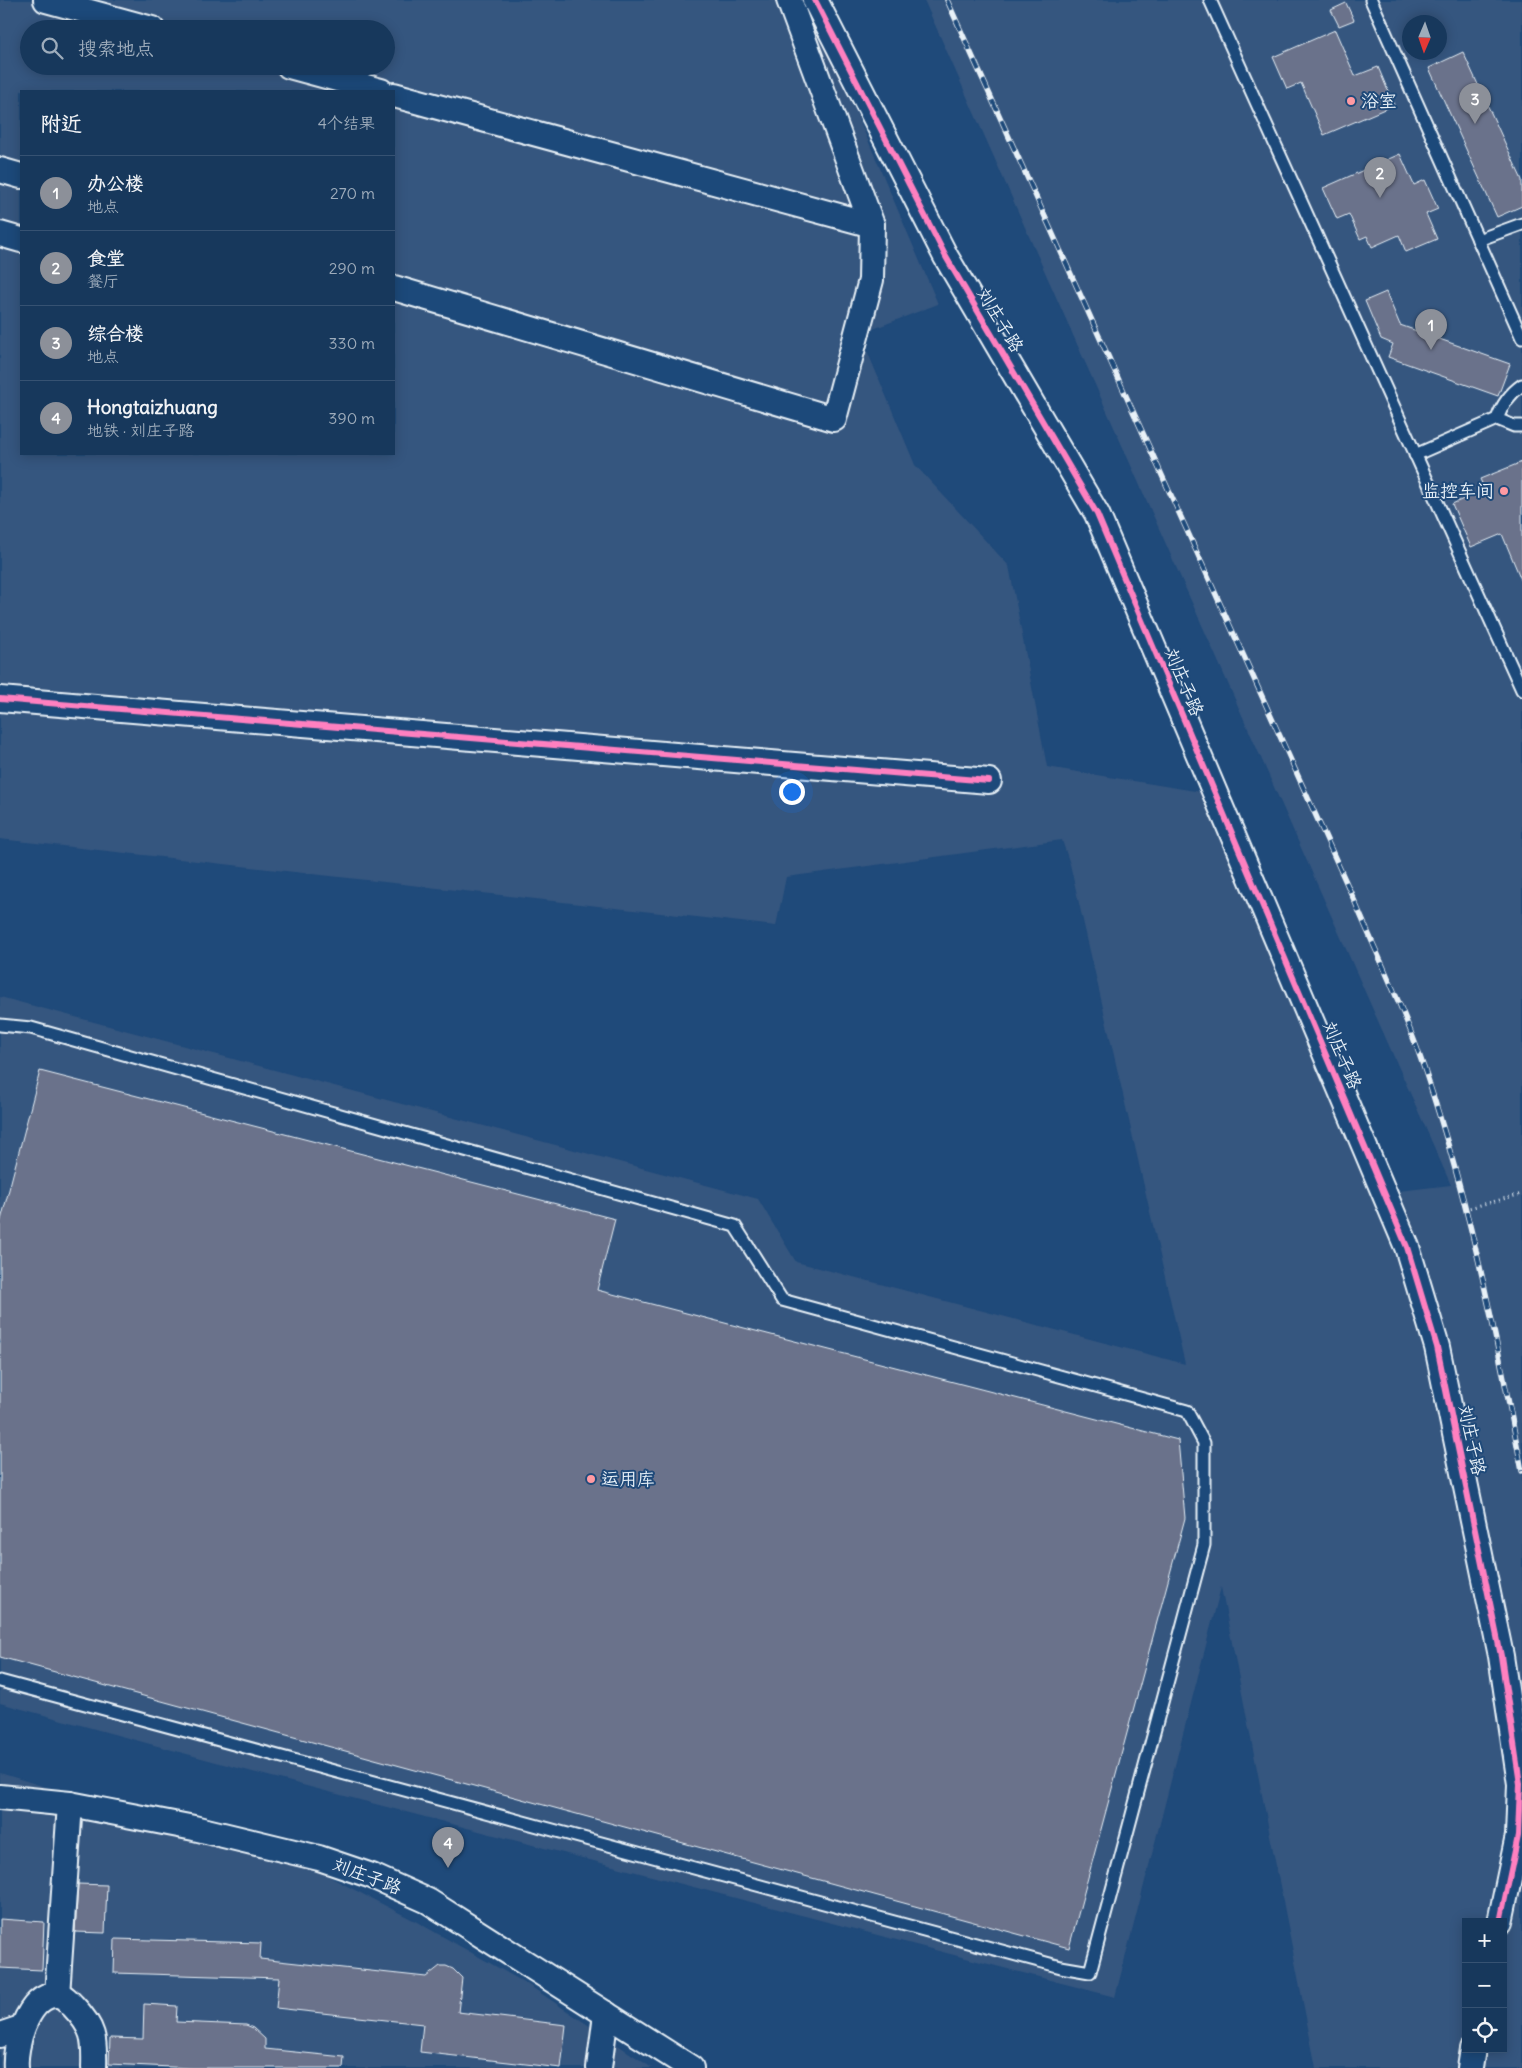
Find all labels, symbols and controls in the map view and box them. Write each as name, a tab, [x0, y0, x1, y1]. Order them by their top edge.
north arrow	[1402, 15, 1447, 60]
search box	[20, 20, 395, 75]
icon: search	[38, 34, 66, 62]
text: 搜索地点	[78, 36, 154, 60]
pin: 3	[1459, 83, 1491, 124]
place label: 浴室	[1361, 89, 1397, 112]
marker: 浴室	[1345, 95, 1357, 107]
text: 附近	[40, 110, 82, 137]
text: 4个结果	[318, 113, 375, 133]
pin: 2	[1364, 157, 1396, 198]
text: 办公楼	[87, 171, 144, 195]
text: 1	[53, 183, 59, 203]
text: 270 m	[330, 183, 375, 203]
text: 地点	[87, 196, 119, 216]
text: 食堂	[87, 246, 125, 270]
text: 2	[52, 258, 60, 278]
text: 290 m	[329, 258, 375, 278]
text: 餐厅	[87, 271, 119, 291]
street label: 刘庄子路	[972, 283, 1029, 357]
pin: 1	[1415, 309, 1447, 350]
text: 综合楼	[87, 321, 144, 345]
text: 3	[51, 333, 61, 353]
text: 330 m	[328, 333, 375, 353]
text: 地点	[87, 346, 119, 366]
text: Hongtaizhuang	[87, 395, 218, 419]
text: 4	[51, 408, 61, 428]
text: 390 m	[328, 408, 375, 428]
text: 地铁 · 刘庄子路	[87, 420, 194, 440]
place label: 监控车间	[1422, 479, 1494, 502]
marker: 监控车间	[1498, 485, 1510, 497]
street label: 刘庄子路	[1160, 644, 1209, 719]
your location	[779, 779, 805, 805]
street label: 刘庄子路	[1318, 1017, 1367, 1092]
street label: 刘庄子路	[1454, 1402, 1491, 1478]
place label: 运用库	[601, 1467, 655, 1490]
marker: 运用库	[585, 1473, 597, 1485]
pin: 4	[432, 1827, 464, 1868]
street label: 刘庄子路	[329, 1852, 405, 1899]
map controls	[1462, 1918, 1507, 2053]
button: +	[1462, 1918, 1507, 1963]
button: −	[1462, 1963, 1507, 2008]
button: locate	[1462, 2008, 1507, 2053]

